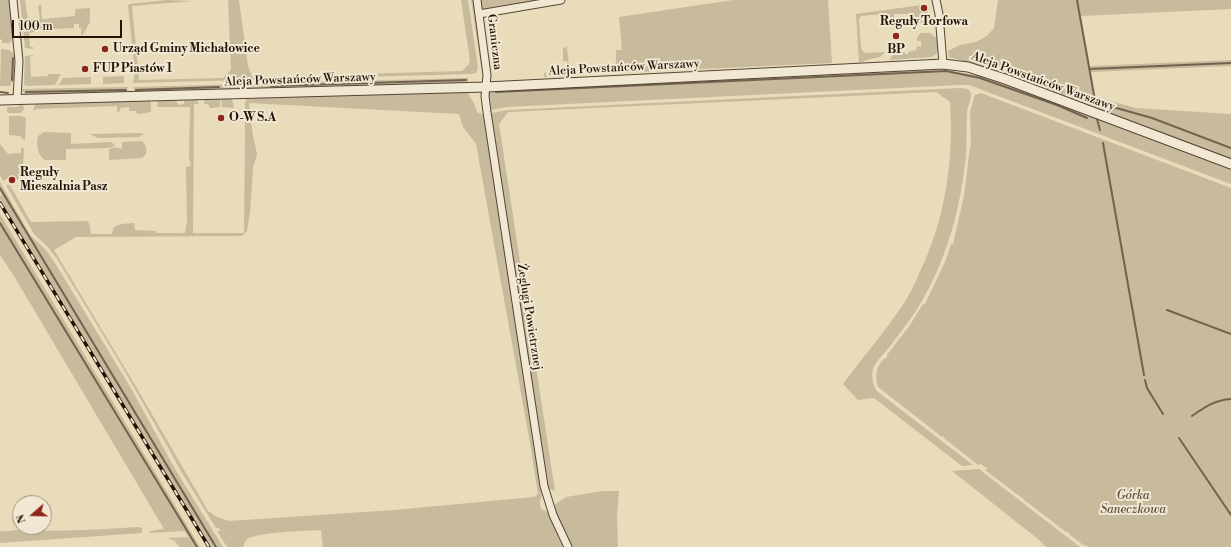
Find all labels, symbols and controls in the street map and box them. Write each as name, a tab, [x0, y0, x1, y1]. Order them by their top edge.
marker: Reguły Torfowa	[919, 3, 929, 13]
scale bar	[14, 12, 124, 38]
street label: Graniczna	[483, 13, 505, 71]
place label: Reguły Torfowa	[880, 15, 968, 29]
text: 100 m	[19, 19, 53, 34]
marker: BP	[891, 31, 901, 41]
place label: Urząd Gminy Michałowice	[113, 42, 260, 56]
place label: BP	[887, 43, 905, 57]
marker: Urząd Gminy Michałowice	[100, 44, 110, 54]
street label: Aleja Powstańców Warszawy	[969, 49, 1117, 115]
street label: Aleja Powstańców Warszawy	[548, 57, 700, 79]
place label: FUP Piastów 1	[93, 62, 172, 76]
marker: FUP Piastów 1	[80, 64, 90, 74]
street label: Aleja Powstańców Warszawy	[224, 70, 376, 90]
place label: O-W S.A	[229, 111, 276, 125]
marker: O-W S.A	[216, 113, 226, 123]
place label: Reguły Mieszalnia Pasz	[20, 166, 108, 194]
marker: Reguły Mieszalnia Pasz	[7, 175, 17, 185]
street label: Żeglugi Powietrznej	[513, 263, 545, 371]
park label: Górka Saneczkowa	[1100, 489, 1166, 517]
north arrow	[12, 495, 52, 535]
text: N	[14, 512, 30, 525]

